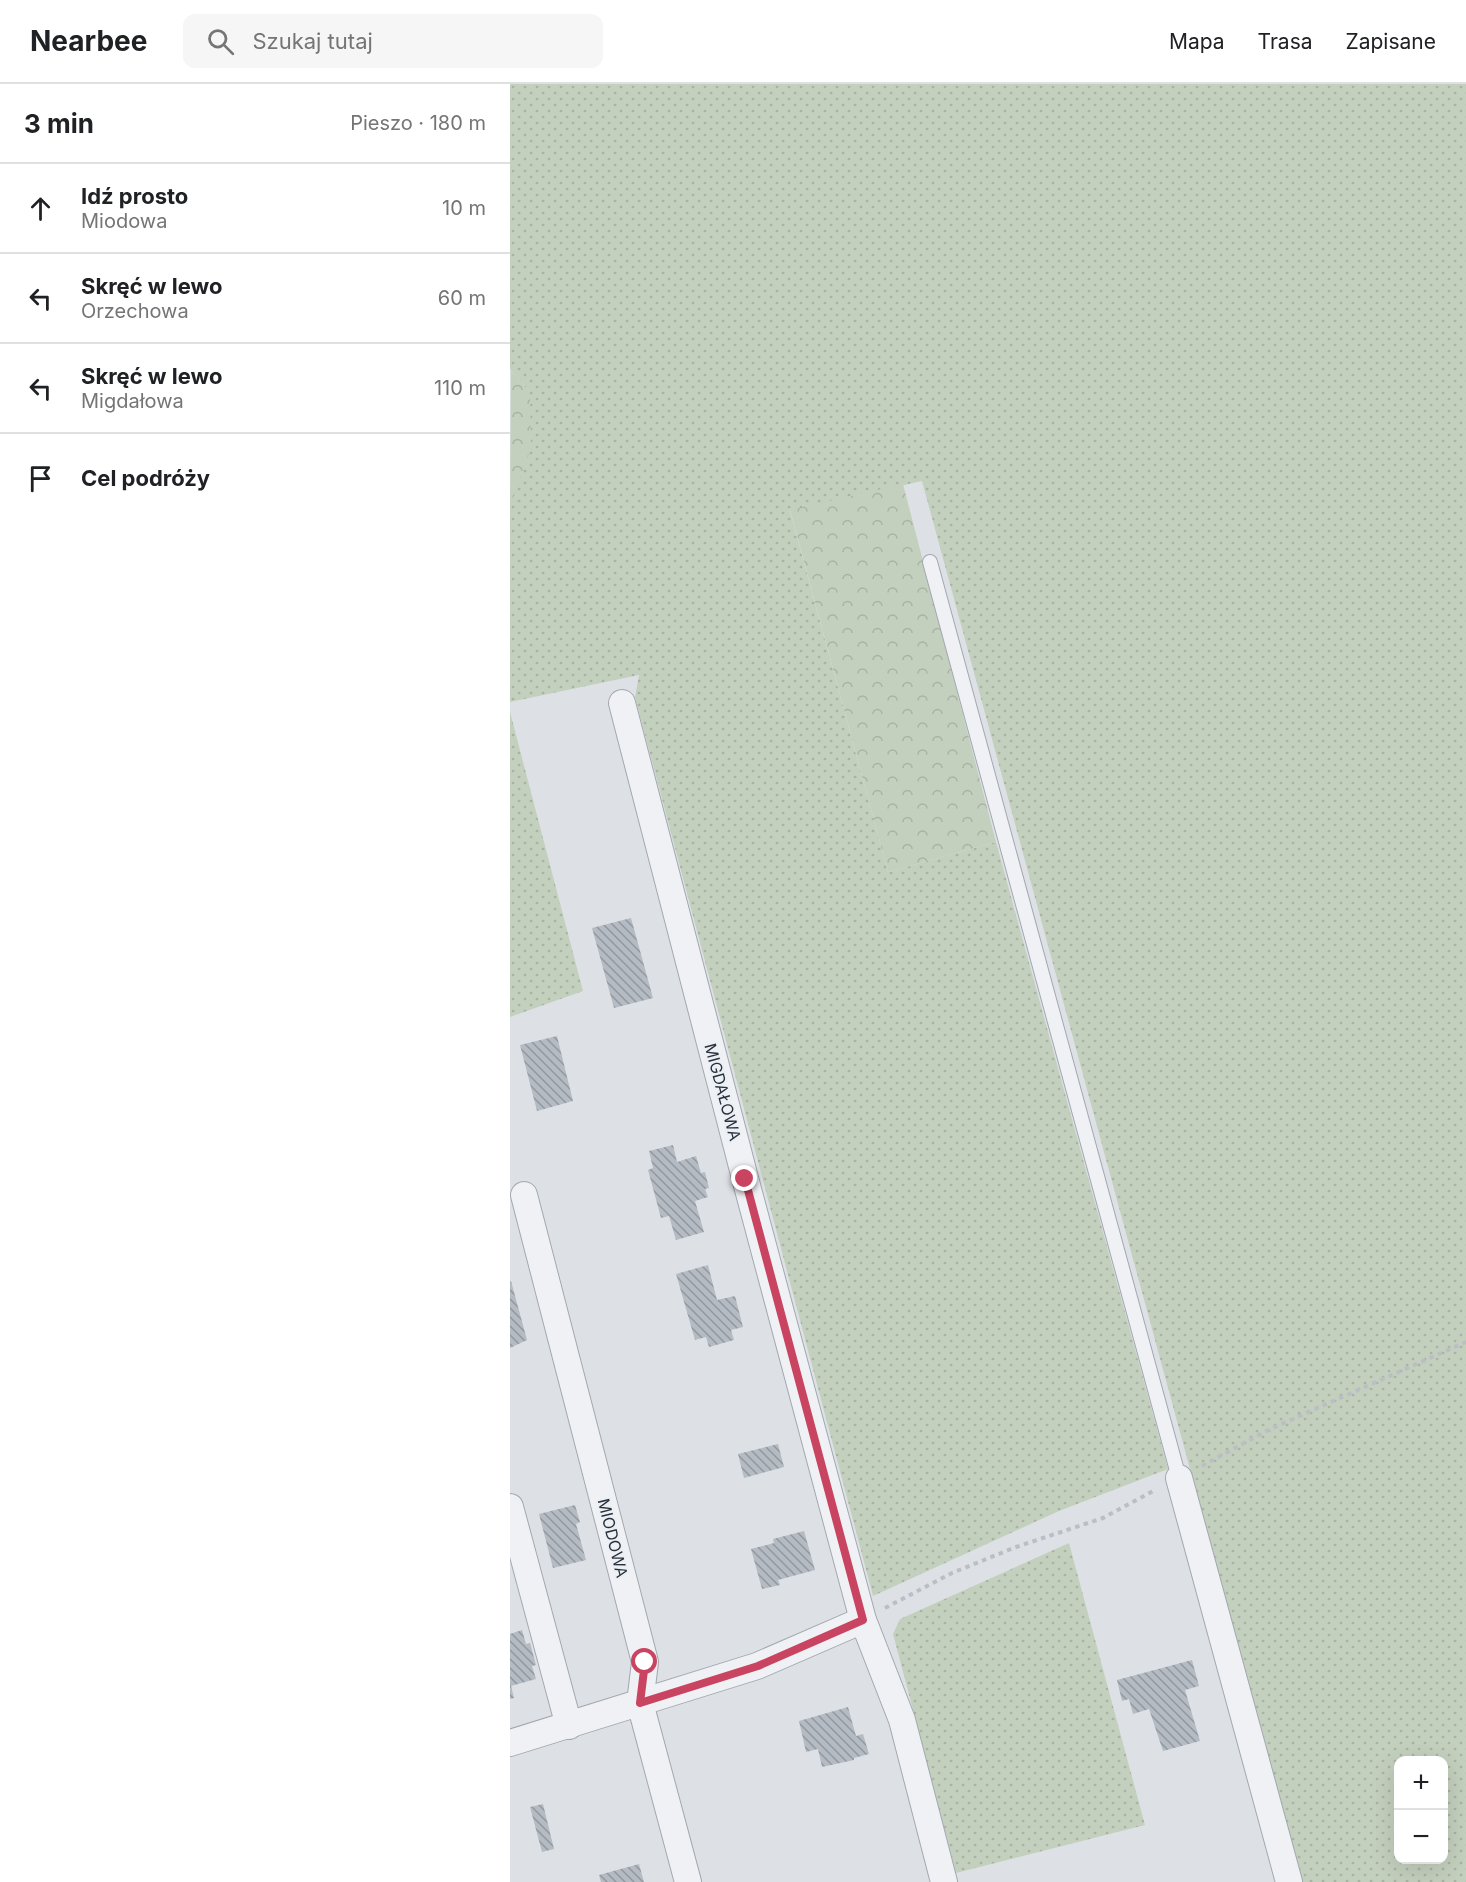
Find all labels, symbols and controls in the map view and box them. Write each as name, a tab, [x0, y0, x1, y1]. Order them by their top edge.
search box	[183, 14, 603, 68]
text: Nearbee	[30, 24, 147, 58]
icon: search	[204, 25, 237, 58]
text: Szukaj tutaj	[252, 28, 373, 54]
text: Mapa	[1169, 29, 1225, 54]
text: Trasa	[1258, 29, 1313, 54]
text: Zapisane	[1346, 29, 1436, 54]
text: 3 min	[24, 108, 94, 139]
text: Pieszo · 180 m	[350, 111, 486, 135]
text: Idź prosto	[81, 183, 188, 209]
icon: ahead	[24, 192, 57, 225]
text: 10 m	[442, 196, 486, 220]
text: Miodowa	[81, 209, 167, 233]
text: Skręć w lewo	[81, 273, 222, 299]
icon: left	[24, 282, 57, 315]
text: 60 m	[438, 286, 486, 310]
text: Orzechowa	[81, 299, 189, 323]
text: Skręć w lewo	[81, 363, 222, 389]
icon: left	[24, 372, 57, 405]
text: 110 m	[434, 376, 486, 400]
text: Migdałowa	[81, 389, 184, 413]
icon: arrive	[24, 462, 57, 495]
text: Cel podróży	[81, 465, 210, 491]
street label: MIGDAŁOWA	[700, 1041, 746, 1143]
route end	[731, 1165, 757, 1191]
street label: MIODOWA	[594, 1496, 632, 1580]
route start	[631, 1648, 657, 1674]
map controls	[1394, 1756, 1448, 1864]
button: +	[1394, 1756, 1448, 1810]
button: −	[1394, 1810, 1448, 1864]

